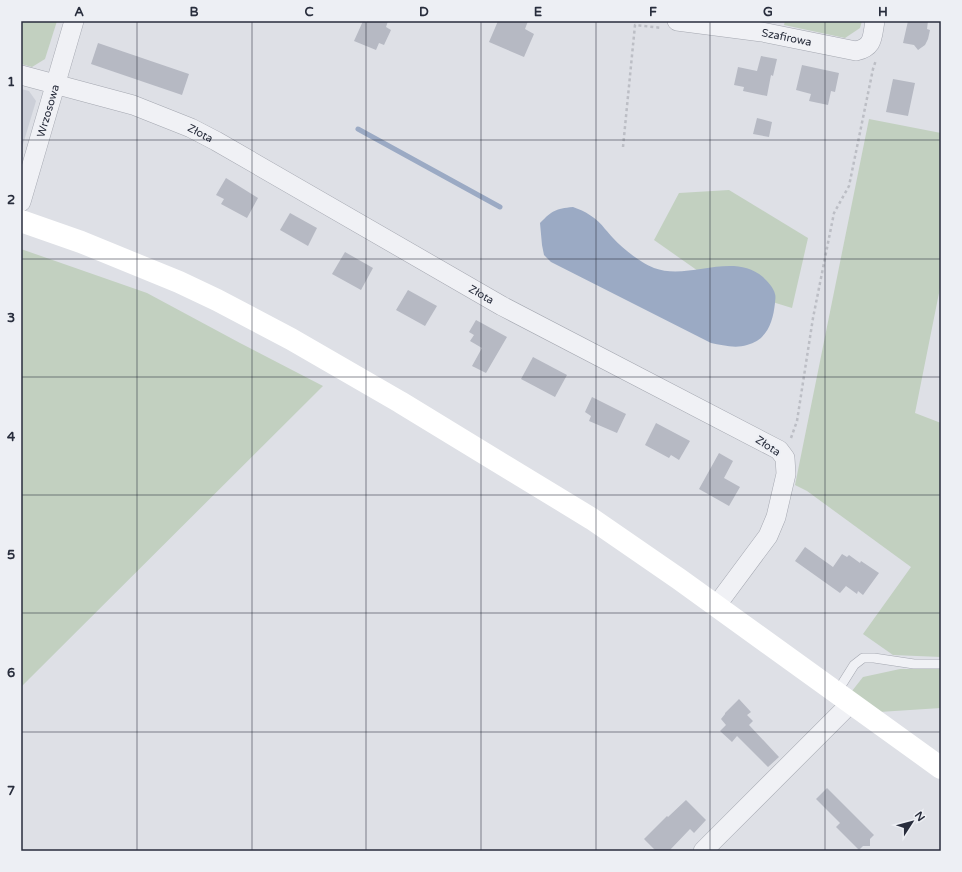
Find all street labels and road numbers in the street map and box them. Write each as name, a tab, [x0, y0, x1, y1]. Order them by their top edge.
street label: Szafirowa	[761, 26, 813, 48]
street label: Wrzosowa	[34, 83, 62, 139]
street label: Złota	[186, 121, 215, 145]
street label: Złota	[467, 282, 496, 307]
street label: Złota	[753, 433, 783, 459]

